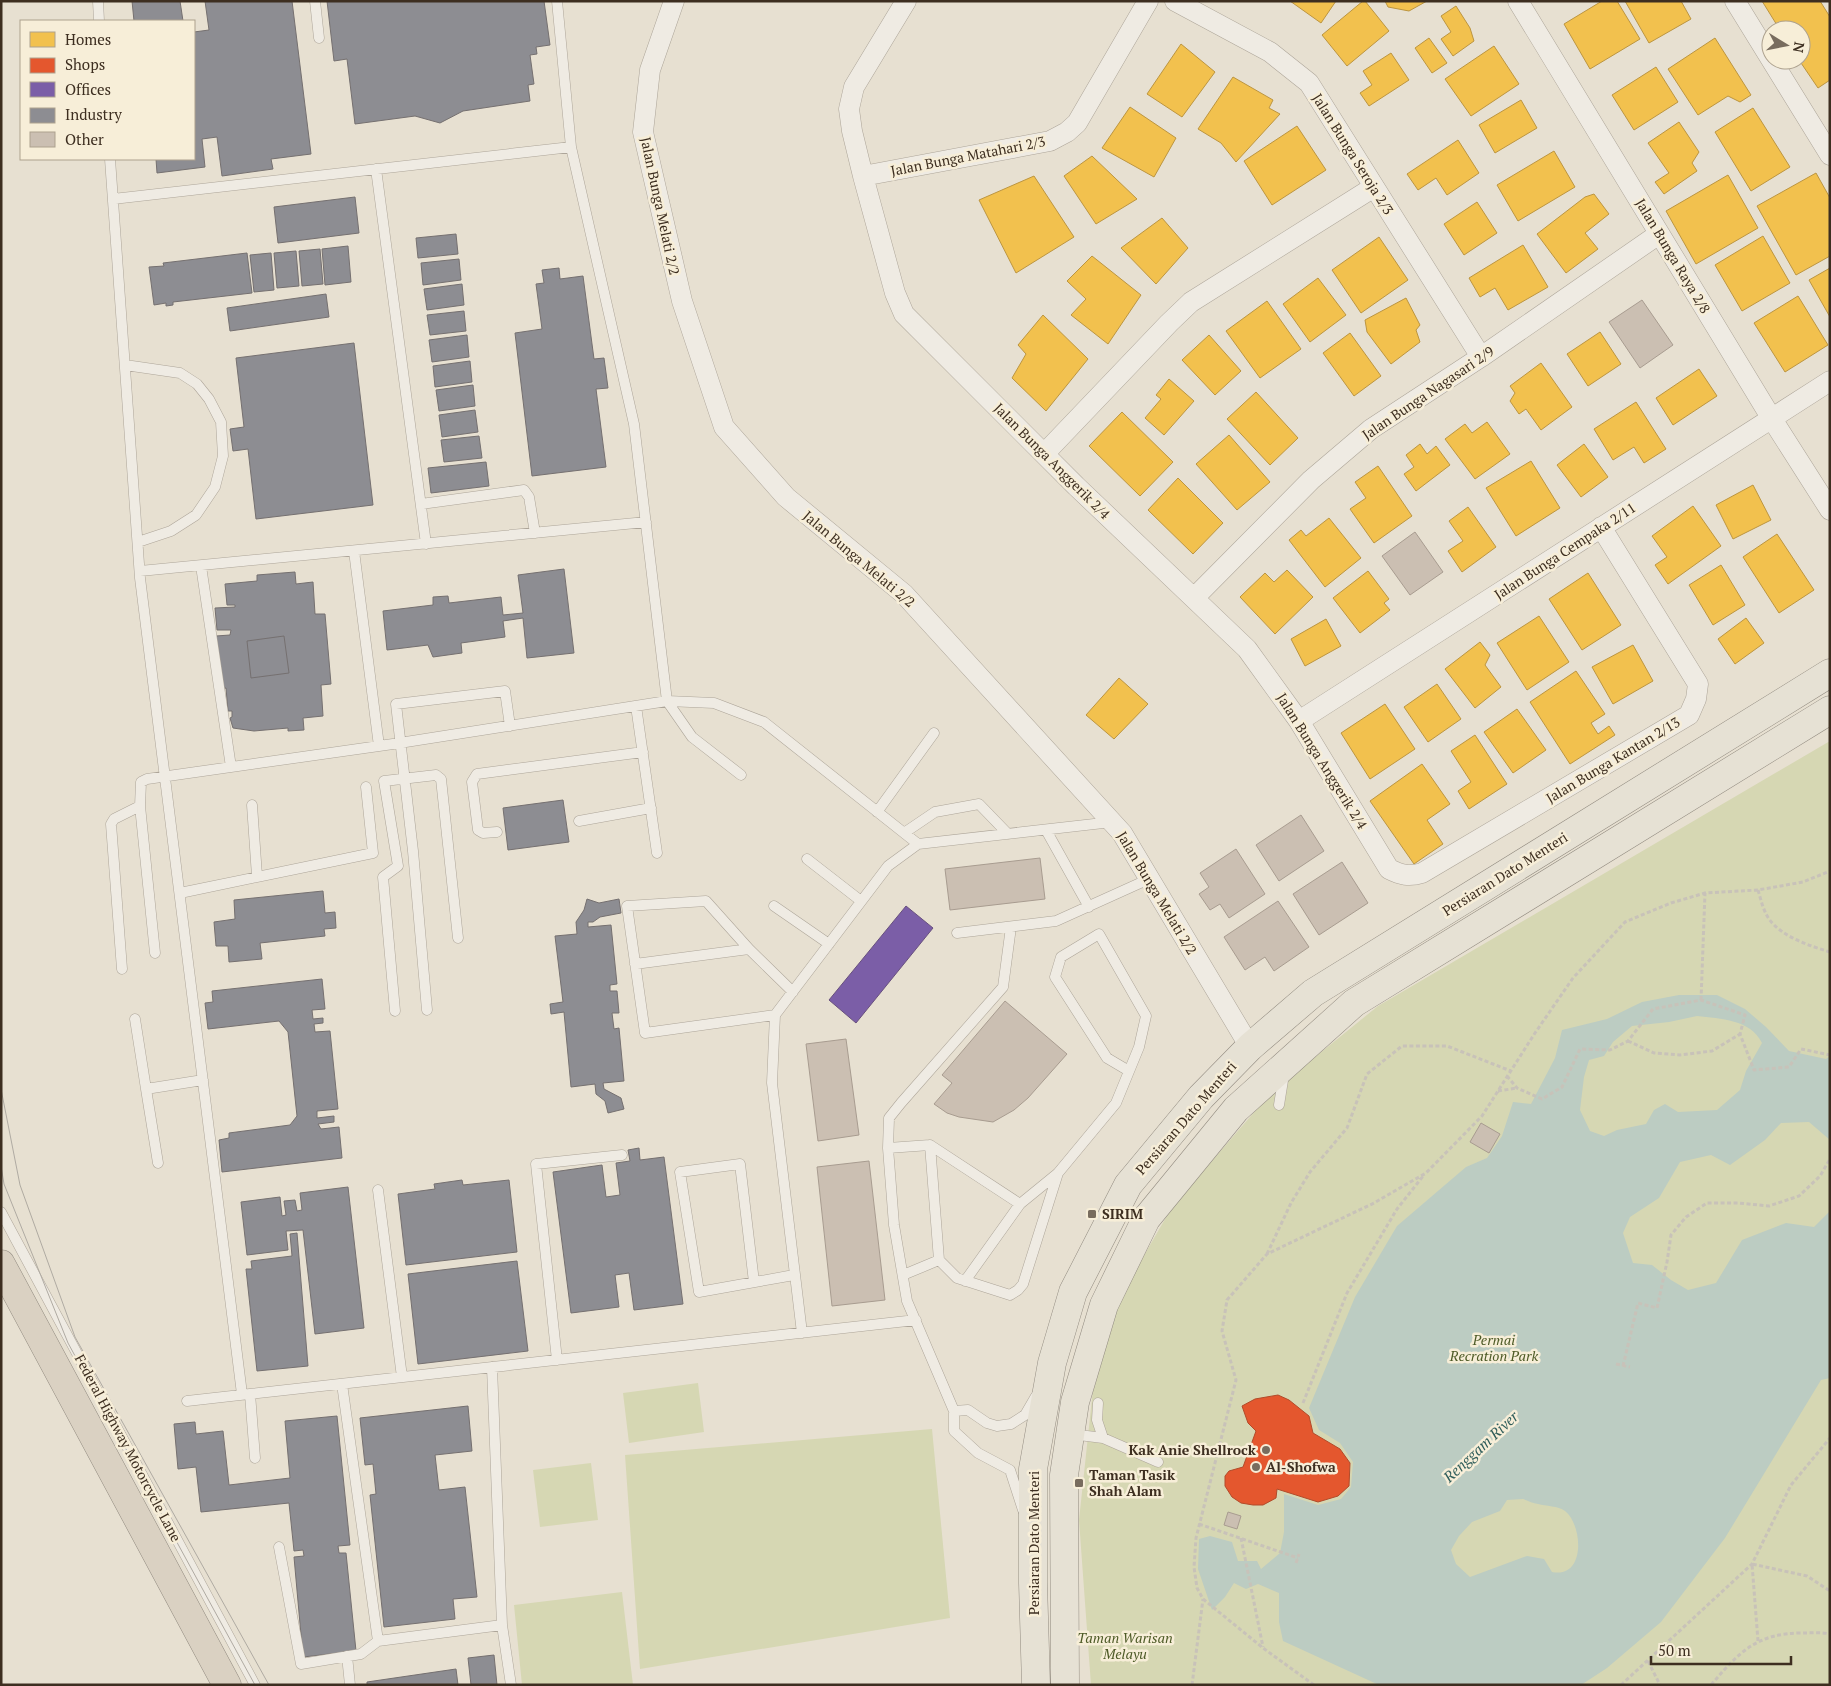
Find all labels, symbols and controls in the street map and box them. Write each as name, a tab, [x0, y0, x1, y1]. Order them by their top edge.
legend	[20, 20, 195, 160]
north arrow	[1761, 20, 1811, 70]
text: Homes	[65, 29, 111, 49]
text: N	[1789, 40, 1810, 55]
text: Shops	[65, 54, 105, 74]
text: Offices	[65, 79, 111, 99]
street label: Jalan Bunga Seroja 2/3	[1308, 90, 1398, 218]
text: Industry	[65, 104, 122, 124]
text: Other	[65, 129, 104, 149]
street label: Jalan Bunga Matahari 2/3	[889, 131, 1047, 180]
street label: Jalan Bunga Melati 2/2	[637, 135, 684, 277]
street label: Jalan Bunga Raya 2/8	[1632, 195, 1715, 317]
street label: Jalan Bunga Nagasari 2/9	[1358, 341, 1497, 444]
street label: Jalan Bunga Anggerik 2/4	[990, 398, 1115, 523]
street label: Jalan Bunga Cempaka 2/11	[1490, 498, 1639, 604]
street label: Jalan Bunga Melati 2/2	[799, 506, 919, 611]
street label: Jalan Bunga Anggerik 2/4	[1273, 689, 1372, 833]
street label: Jalan Bunga Kantan 2/13	[1542, 712, 1683, 807]
street label: Persiaran Dato Menteri	[1438, 827, 1571, 920]
street label: Jalan Bunga Melati 2/2	[1113, 828, 1202, 958]
street label: Persiaran Dato Menteri	[1131, 1057, 1240, 1178]
place label: SIRIM	[1102, 1204, 1143, 1223]
marker: SIRIM	[1086, 1208, 1098, 1220]
park label: Permai Recration Park	[1449, 1330, 1538, 1365]
street label: Federal Highway Motorcycle Lane	[71, 1351, 186, 1545]
water label: Renggam River	[1438, 1405, 1523, 1487]
place label: Kak Anie Shellrock	[1128, 1440, 1257, 1459]
marker: Kak Anie Shellrock	[1260, 1444, 1272, 1456]
place label: Al-Shofwa	[1266, 1457, 1336, 1476]
marker: Al-Shofwa	[1250, 1461, 1262, 1473]
place label: Taman Tasik Shah Alam	[1089, 1465, 1176, 1500]
street label: Persiaran Dato Menteri	[1024, 1471, 1043, 1615]
marker: Taman Tasik Shah Alam	[1073, 1477, 1085, 1489]
park label: Taman Warisan Melayu	[1077, 1628, 1173, 1663]
scale bar	[1651, 1634, 1791, 1666]
text: 50 m	[1658, 1640, 1691, 1660]

